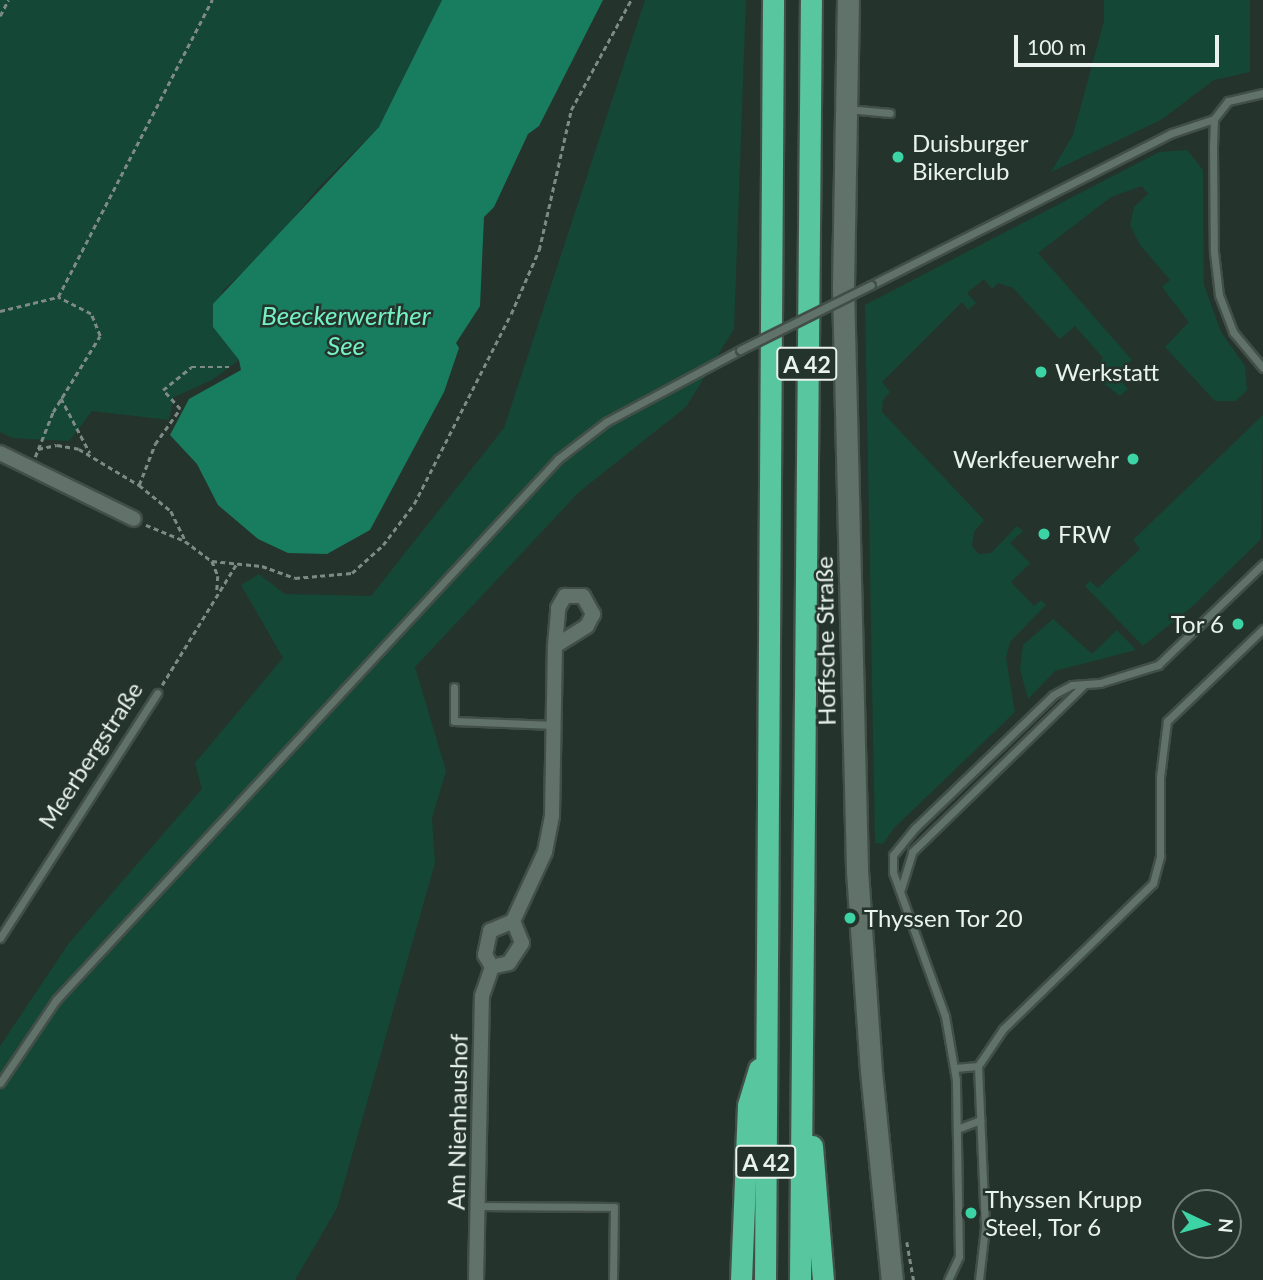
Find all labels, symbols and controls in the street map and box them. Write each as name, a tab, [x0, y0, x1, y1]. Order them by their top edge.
scale bar	[1018, 21, 1223, 65]
text: 100 m	[1027, 34, 1086, 59]
place label: Duisburger Bikerclub	[912, 129, 1029, 185]
marker: Duisburger Bikerclub	[890, 149, 906, 165]
water label: Beeckerwerther See	[261, 300, 431, 362]
road number: A 42	[776, 344, 838, 384]
place label: Werkstatt	[1055, 358, 1159, 386]
marker: Werkstatt	[1033, 364, 1049, 380]
place label: Werkfeuerwehr	[953, 445, 1119, 473]
marker: Werkfeuerwehr	[1125, 451, 1141, 467]
place label: FRW	[1058, 520, 1111, 548]
marker: FRW	[1036, 526, 1052, 542]
street label: Hoffsche Straße	[809, 556, 841, 726]
place label: Tor 6	[1170, 610, 1224, 638]
marker: Tor 6	[1230, 616, 1246, 632]
street label: Meerbergstraße	[32, 676, 148, 834]
place label: Thyssen Tor 20	[864, 904, 1024, 932]
marker: Thyssen Tor 20	[842, 910, 858, 926]
street label: Am Nienhaushof	[441, 1034, 473, 1210]
road number: A 42	[734, 1142, 798, 1182]
place label: Thyssen Krupp Steel, Tor 6	[985, 1185, 1142, 1241]
north arrow	[1172, 1189, 1242, 1259]
marker: Thyssen Krupp Steel, Tor 6	[963, 1205, 979, 1221]
text: N	[1214, 1217, 1239, 1234]

